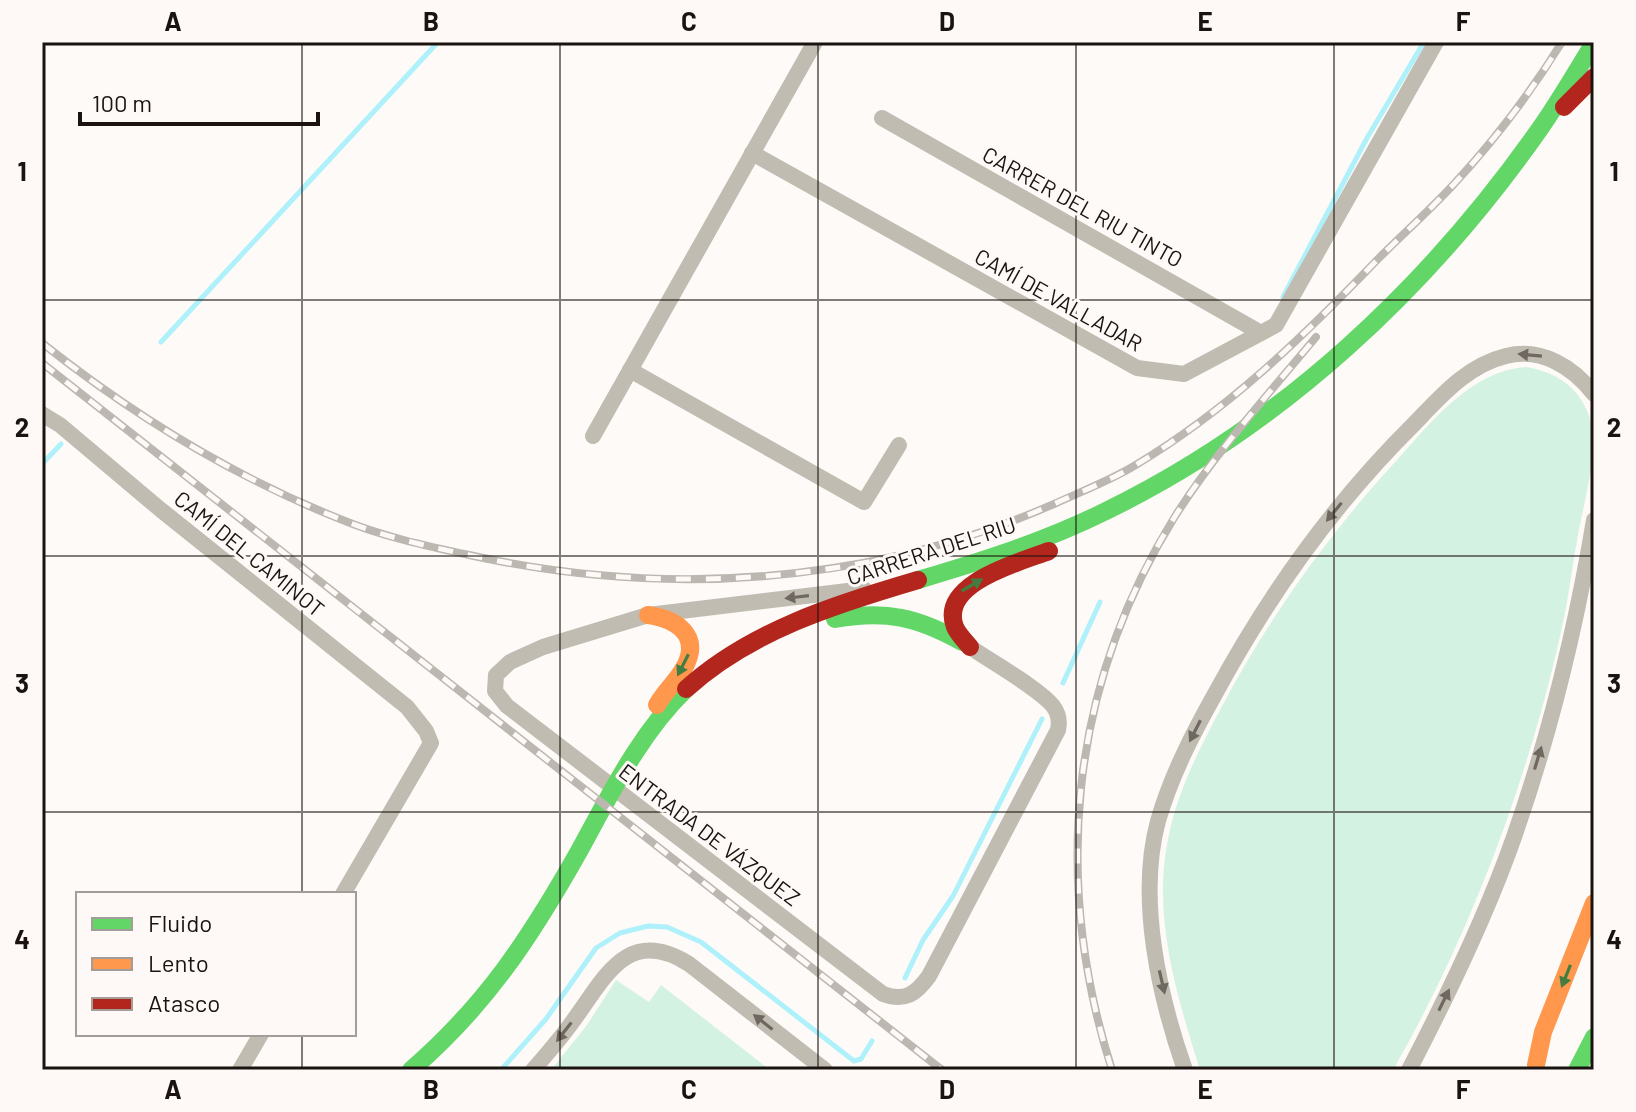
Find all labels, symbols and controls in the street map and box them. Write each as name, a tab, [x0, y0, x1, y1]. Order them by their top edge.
text: A	[164, 5, 182, 36]
text: B	[423, 5, 439, 36]
text: C	[681, 5, 697, 36]
text: D	[939, 5, 955, 36]
text: E	[1197, 5, 1213, 36]
text: F	[1456, 5, 1471, 36]
scale bar	[80, 76, 318, 126]
text: 100 m	[92, 88, 152, 117]
street label: CARRER DEL RIU TINTO	[978, 140, 1188, 272]
text: 1	[17, 155, 27, 186]
text: 1	[1609, 155, 1619, 186]
street label: CAMÍ DE VALLADAR	[971, 242, 1147, 356]
one-way arrow	[1517, 349, 1542, 362]
text: 2	[15, 411, 29, 442]
text: 2	[1607, 411, 1621, 442]
street label: CAMÍ DEL CAMINOT	[170, 485, 330, 621]
one-way arrow	[1326, 502, 1343, 522]
street label: CARRERA DEL RIU	[843, 510, 1019, 590]
one-way arrow	[961, 578, 983, 592]
one-way arrow	[784, 591, 809, 604]
one-way arrow	[676, 653, 690, 676]
text: 3	[15, 667, 29, 698]
text: 3	[1607, 667, 1621, 698]
one-way arrow	[1188, 720, 1202, 743]
one-way arrow	[1532, 746, 1545, 770]
street label: ENTRADA DE VÁZQUEZ	[614, 758, 806, 910]
legend	[76, 892, 356, 1036]
text: Fluido	[148, 908, 212, 937]
text: 4	[14, 923, 30, 954]
text: 4	[1606, 923, 1622, 954]
text: Lento	[148, 948, 209, 977]
one-way arrow	[1560, 964, 1573, 988]
one-way arrow	[1156, 969, 1169, 994]
text: Atasco	[148, 988, 220, 1017]
one-way arrow	[1437, 989, 1451, 1012]
one-way arrow	[753, 1014, 773, 1031]
one-way arrow	[557, 1022, 573, 1042]
text: A	[164, 1073, 182, 1104]
text: B	[423, 1073, 439, 1104]
text: C	[681, 1073, 697, 1104]
text: D	[939, 1073, 955, 1104]
text: E	[1197, 1073, 1213, 1104]
text: F	[1456, 1073, 1471, 1104]

